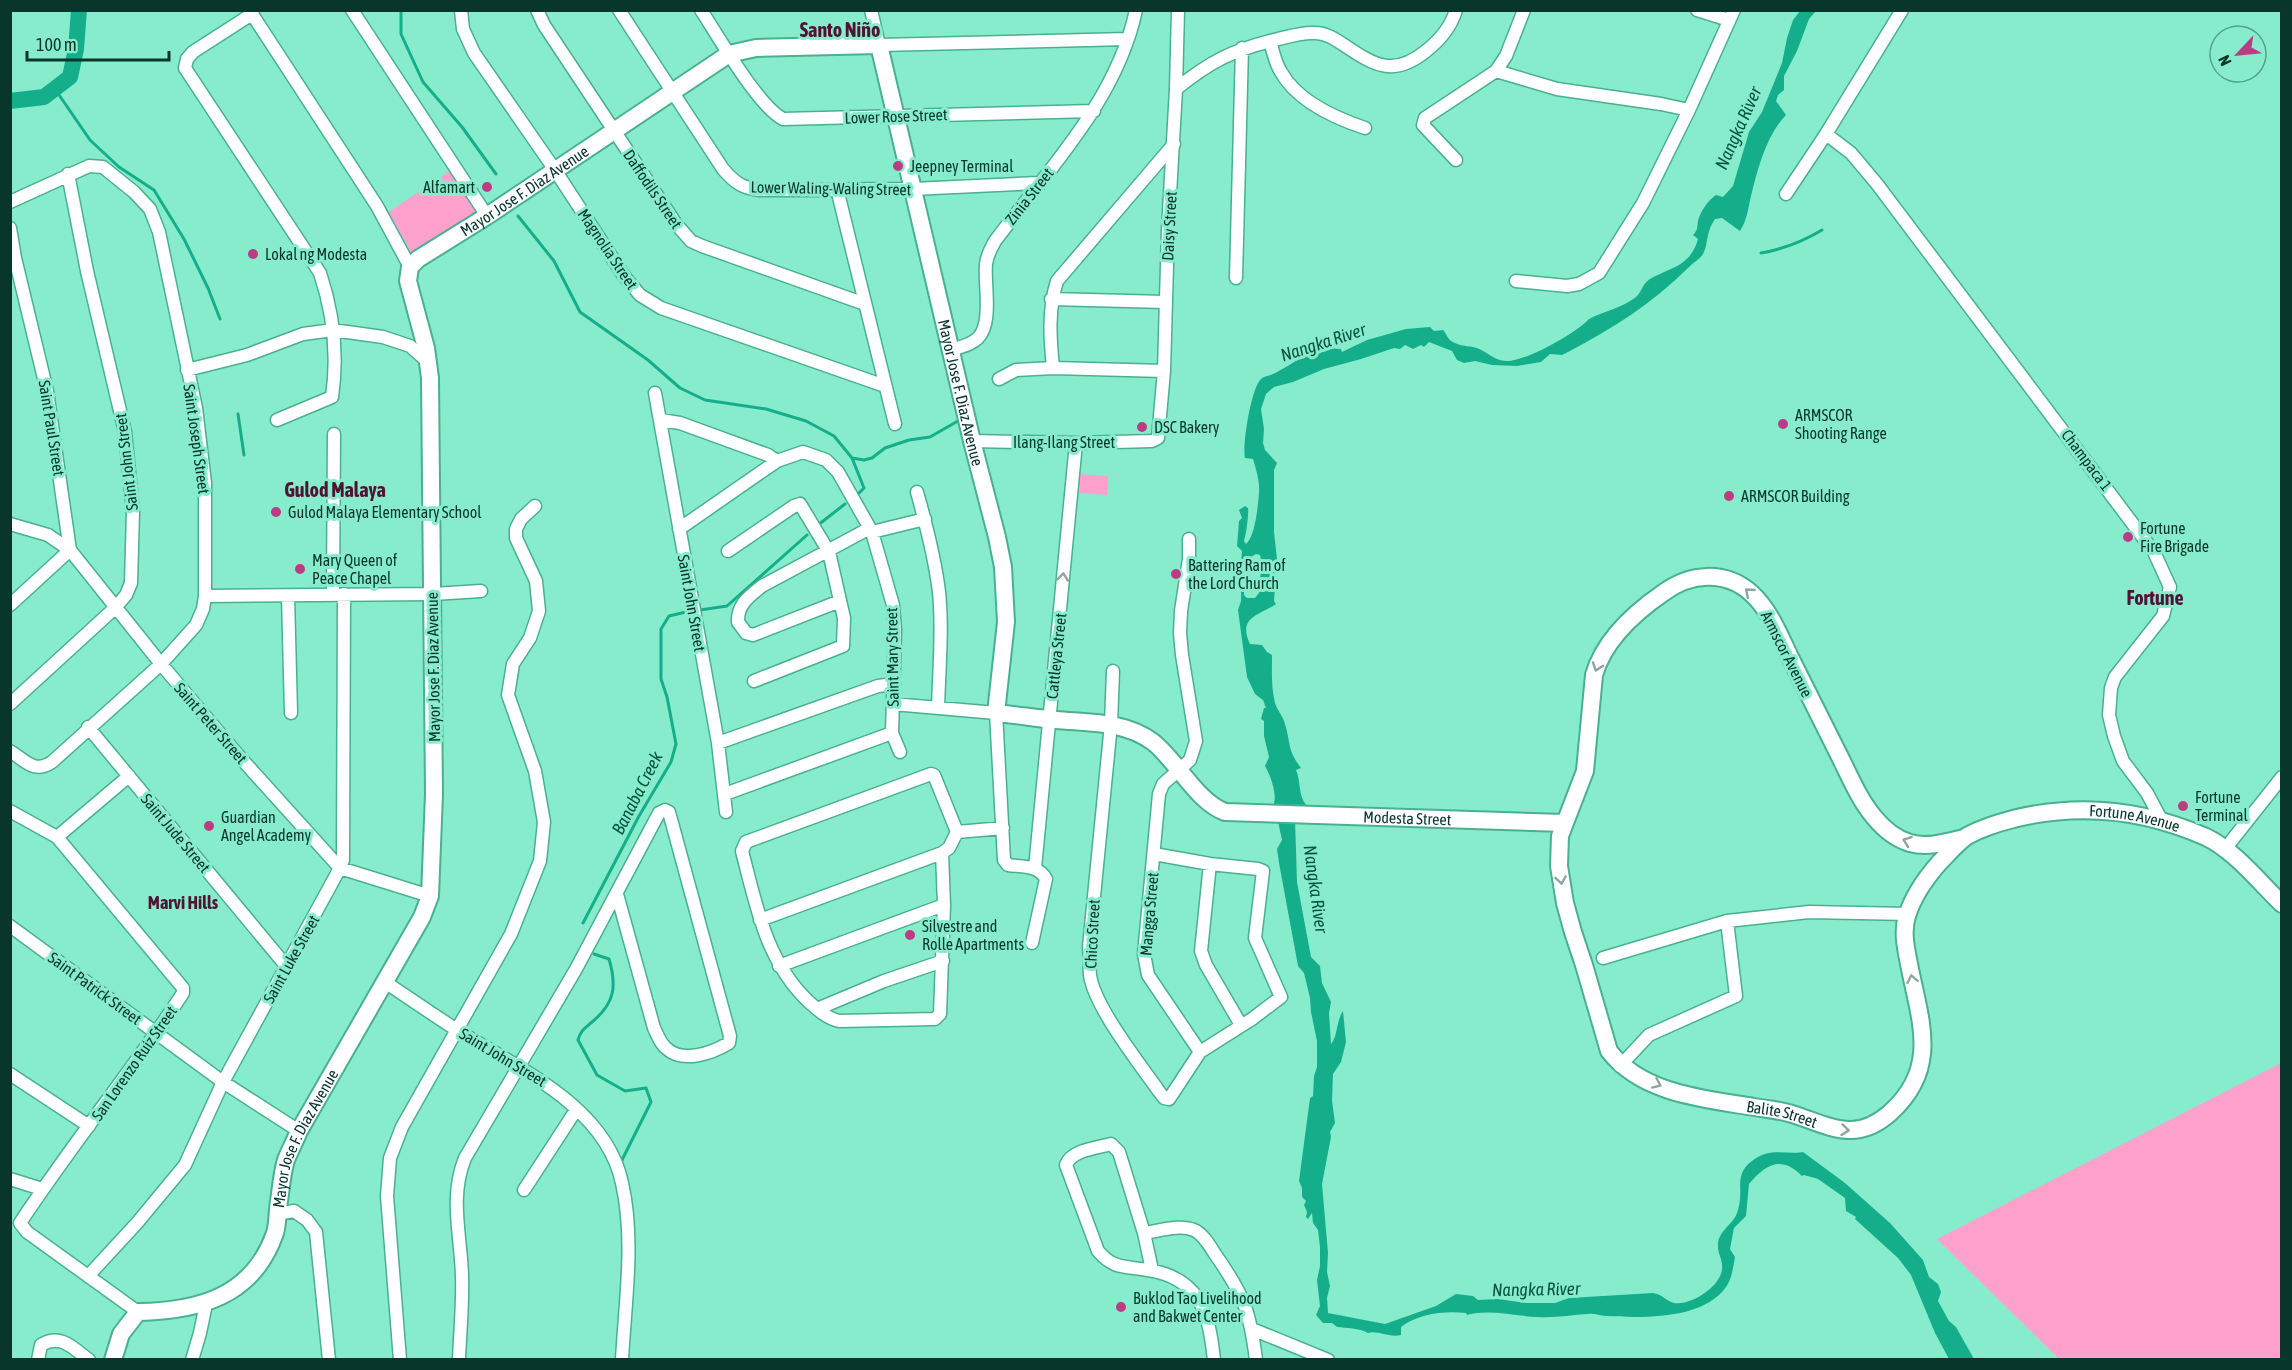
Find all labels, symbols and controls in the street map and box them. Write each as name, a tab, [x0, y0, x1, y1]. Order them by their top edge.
district label: Santo Niño	[800, 18, 880, 41]
scale bar	[27, 24, 170, 62]
north arrow	[2208, 24, 2268, 84]
text: 100 m	[36, 34, 77, 55]
text: N	[2214, 52, 2235, 69]
water label: Nangka River	[1710, 83, 1766, 173]
street label: Lower Rose Street	[844, 105, 948, 127]
street label: Mayor Jose F. Diaz Avenue	[457, 142, 592, 239]
street label: Daffodils Street	[620, 146, 686, 232]
place label: Jeepney Terminal	[910, 157, 1014, 176]
marker: Jeepney Terminal	[891, 159, 905, 173]
street label: Zinia Street	[1001, 164, 1057, 228]
place label: Alfamart	[423, 178, 475, 196]
street label: Lower Waling-Waling Street	[751, 178, 912, 199]
marker: Alfamart	[480, 180, 494, 194]
street label: Daisy Street	[1158, 190, 1181, 261]
street label: Magnolia Street	[574, 205, 642, 293]
place label: Lokal ng Modesta	[265, 245, 367, 264]
marker: Lokal ng Modesta	[246, 247, 260, 261]
street label: Mayor Jose F. Diaz Avenue	[935, 318, 987, 468]
water label: Nangka River	[1278, 318, 1369, 366]
street label: Saint Paul Street	[36, 379, 69, 478]
street label: Saint Joseph Street	[179, 383, 214, 496]
place label: ARMSCOR Shooting Range	[1795, 406, 1887, 443]
street label: Saint John Street	[111, 412, 141, 512]
marker: ARMSCOR Shooting Range	[1776, 417, 1790, 431]
place label: DSC Bakery	[1154, 418, 1220, 437]
marker: DSC Bakery	[1135, 420, 1149, 434]
street label: Champaca 1	[2057, 426, 2116, 495]
street label: Ilang-Ilang Street	[1013, 433, 1115, 452]
district label: Gulod Malaya	[284, 478, 386, 501]
place label: ARMSCOR Building	[1741, 487, 1850, 506]
marker: ARMSCOR Building	[1722, 489, 1736, 503]
place label: Gulod Malaya Elementary School	[288, 503, 482, 522]
marker: Gulod Malaya Elementary School	[269, 505, 283, 519]
place label: Fortune Fire Brigade	[2140, 519, 2209, 556]
marker: Fortune Fire Brigade	[2121, 530, 2135, 544]
place label: Mary Queen of Peace Chapel	[312, 551, 398, 588]
street label: Saint John Street	[675, 553, 709, 653]
place label: Battering Ram of the Lord Church	[1188, 556, 1286, 592]
marker: Mary Queen of Peace Chapel	[293, 562, 307, 576]
marker: Battering Ram of the Lord Church	[1169, 567, 1183, 581]
one-way arrow	[1056, 573, 1069, 582]
district label: Fortune	[2127, 586, 2183, 609]
one-way arrow	[1745, 588, 1756, 599]
street label: Mayor Jose F. Diaz Avenue	[423, 592, 444, 742]
street label: Saint Mary Street	[882, 607, 903, 707]
street label: Armscor Avenue	[1758, 608, 1816, 700]
street label: Cattleya Street	[1043, 612, 1070, 700]
one-way arrow	[1591, 661, 1604, 672]
street label: Saint Peter Street	[171, 679, 251, 767]
water label: Banaba Creek	[607, 747, 667, 838]
place label: Fortune Terminal	[2195, 788, 2248, 824]
street label: Saint Jude Street	[138, 790, 214, 876]
marker: Fortune Terminal	[2176, 799, 2190, 813]
street label: Fortune Avenue	[2089, 801, 2182, 835]
street label: Modesta Street	[1363, 807, 1452, 828]
place label: Guardian Angel Academy	[221, 808, 311, 845]
marker: Guardian Angel Academy	[202, 819, 216, 833]
one-way arrow	[1903, 835, 1913, 848]
water label: Nangka River	[1299, 844, 1333, 935]
street label: Mangga Street	[1136, 871, 1163, 957]
one-way arrow	[1554, 875, 1567, 885]
district label: Marvi Hills	[148, 892, 219, 913]
street label: Chico Street	[1081, 899, 1103, 969]
street label: Saint Luke Street	[259, 912, 323, 1006]
place label: Silvestre and Rolle Apartments	[922, 917, 1024, 954]
marker: Silvestre and Rolle Apartments	[903, 928, 917, 942]
street label: Saint Patrick Street	[45, 948, 145, 1028]
one-way arrow	[1906, 974, 1919, 984]
street label: San Lorenzo Ruiz Street	[88, 1002, 180, 1124]
street label: Saint John Street	[456, 1024, 550, 1090]
street label: Mayor Jose F. Diaz Avenue	[269, 1066, 342, 1209]
one-way arrow	[1650, 1077, 1661, 1089]
street label: Balite Street	[1745, 1097, 1820, 1131]
one-way arrow	[1841, 1123, 1850, 1136]
water label: Nangka River	[1492, 1278, 1581, 1300]
place label: Buklod Tao Livelihood and Bakwet Center	[1133, 1289, 1262, 1325]
marker: Buklod Tao Livelihood and Bakwet Center	[1114, 1300, 1128, 1314]

